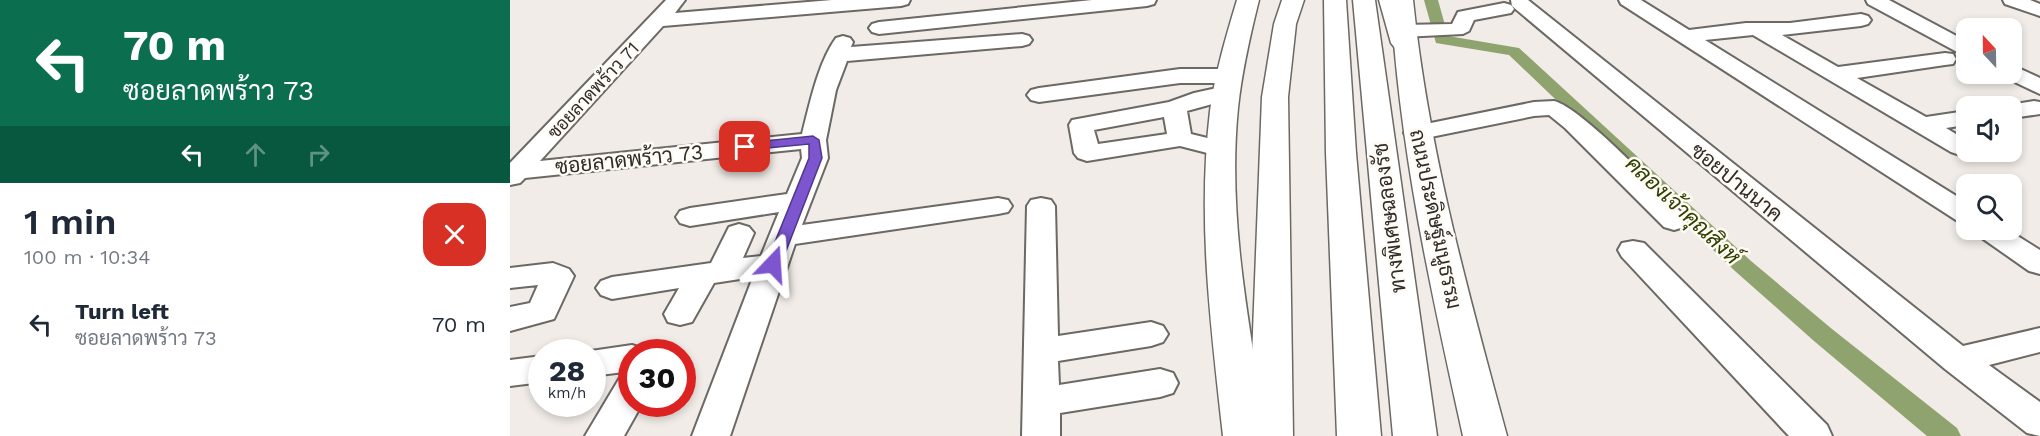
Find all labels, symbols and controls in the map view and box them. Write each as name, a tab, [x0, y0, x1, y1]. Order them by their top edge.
north arrow	[1956, 18, 2022, 84]
map controls	[1956, 18, 2022, 240]
text: 70 m	[123, 21, 226, 70]
icon: left	[24, 24, 102, 102]
street label: ซอยลาดพร้าว 71	[542, 37, 643, 142]
text: ซอยลาดพร้าว 73	[123, 75, 314, 107]
button: sound	[1956, 96, 2022, 162]
pin	[719, 121, 770, 172]
street label: ถนนประดิษฐ์มนูธรรม	[1402, 127, 1468, 312]
icon: arrive	[728, 130, 761, 163]
street label: ซอยปานนาค	[1686, 137, 1788, 227]
icon: left	[176, 138, 209, 171]
icon: ahead	[239, 138, 272, 171]
icon: right	[302, 138, 335, 171]
street label: ซอยลาดพร้าว 73	[554, 139, 704, 179]
street label: ทางพิเศษฉลองรัช	[1367, 142, 1411, 294]
water label: คลองเจ้าคุณสิงห์	[1619, 149, 1749, 273]
button: search	[1956, 174, 2022, 240]
text: 1 min	[24, 201, 116, 243]
button: close	[423, 203, 486, 266]
position arrow	[741, 232, 805, 296]
text: 100 m · 10:34	[24, 245, 150, 269]
text: Turn left	[75, 299, 169, 324]
icon: left	[24, 308, 57, 341]
text: 70 m	[432, 312, 486, 337]
text: ซอยลาดพร้าว 73	[75, 326, 217, 350]
speed limit sign: 30	[618, 339, 696, 417]
text: 28	[549, 353, 585, 388]
text: km/h	[548, 384, 586, 402]

